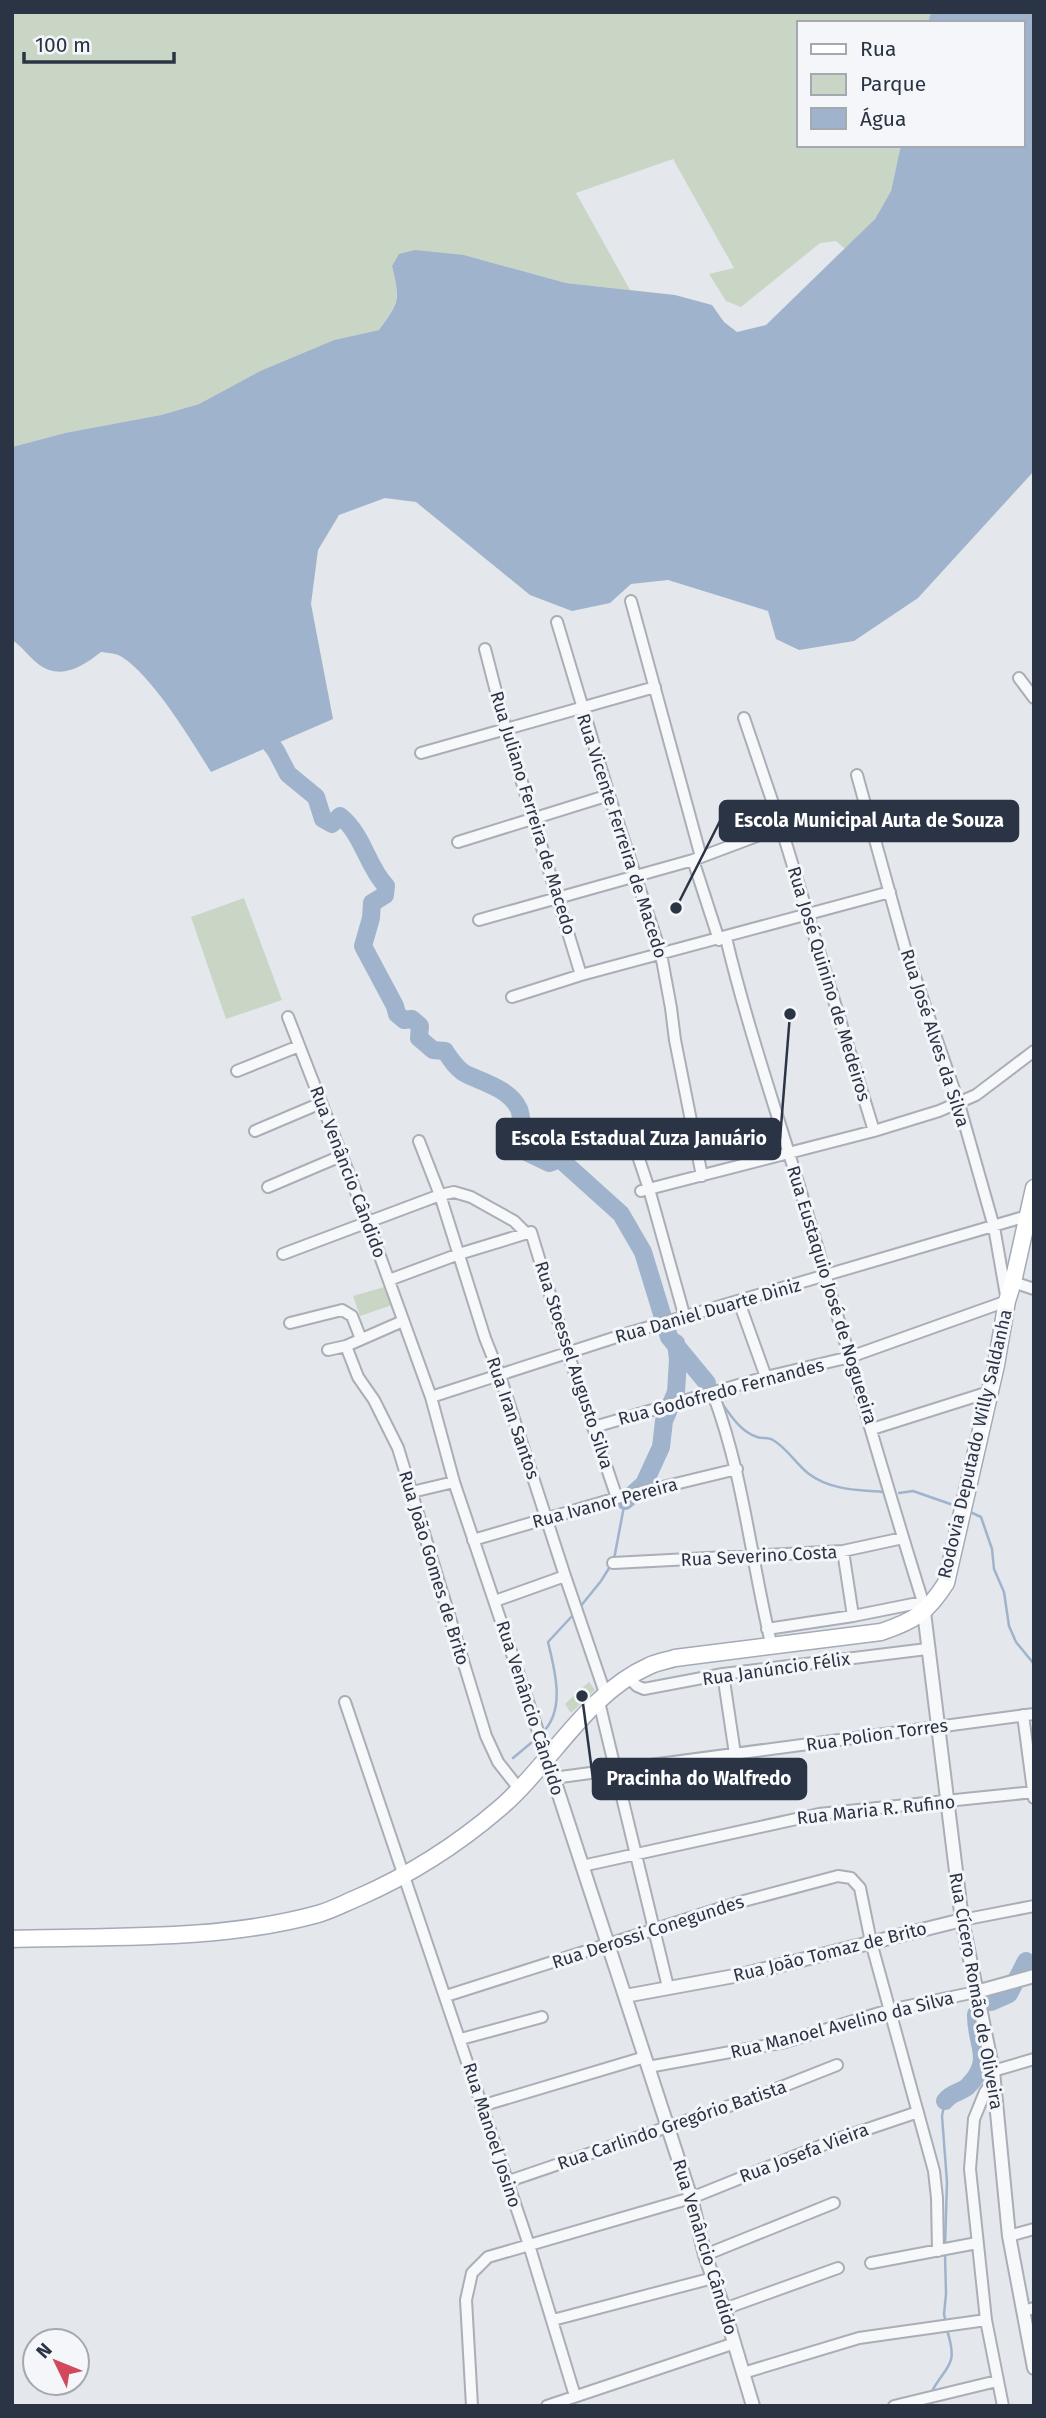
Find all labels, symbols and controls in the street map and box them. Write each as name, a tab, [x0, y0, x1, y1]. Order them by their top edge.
scale bar	[24, 21, 175, 65]
legend	[797, 21, 1025, 147]
text: 100 m	[35, 32, 91, 58]
text: Rua	[860, 36, 896, 62]
text: Parque	[860, 71, 926, 97]
text: Água	[860, 106, 906, 132]
street label: Rua Juliano Ferreira de Macedo	[485, 689, 581, 937]
street label: Rua Vicente Ferreira de Macedo	[572, 711, 672, 961]
callout: Escola Municipal Auta de Souza	[720, 801, 1018, 841]
text: Escola Municipal Auta de Souza	[734, 809, 1004, 832]
street label: Rua José Quinino de Medeiros	[783, 864, 875, 1104]
street label: Rua José Alves da Silva	[896, 946, 974, 1130]
street label: Rua Venâncio Cândido	[305, 1083, 391, 1261]
callout: Escola Estadual Zuza Januário	[497, 1119, 780, 1159]
text: Escola Estadual Zuza Januário	[511, 1127, 767, 1150]
street label: Rua Eustaquio José de Nogueeira	[782, 1163, 882, 1427]
street label: Rua Stoessel Augusto Silva	[530, 1258, 618, 1472]
street label: Rua Daniel Duarte Diniz	[612, 1274, 804, 1348]
street label: Rodovia Deputado Willy Saldanha	[933, 1307, 1017, 1581]
street label: Rua Iran Santos	[482, 1354, 544, 1482]
street label: Rua Godofredo Fernandes	[616, 1354, 826, 1430]
street label: Rua João Gomes de Brito	[394, 1468, 474, 1668]
street label: Rua Ivanor Pereira	[530, 1473, 680, 1533]
street label: Rua Severino Costa	[680, 1541, 838, 1571]
street label: Rua Venâncio Cândido	[491, 1618, 569, 1798]
street label: Rua Janúncio Félix	[701, 1648, 851, 1690]
street label: Rua Polion Torres	[805, 1714, 949, 1756]
callout: Pracinha do Walfredo	[593, 1759, 806, 1799]
text: Pracinha do Walfredo	[607, 1767, 791, 1790]
street label: Rua Maria R. Rufino	[796, 1791, 956, 1829]
street label: Rua Cícero Romão de Oliveira	[944, 1871, 1008, 2111]
street label: Rua Derossi Conegundes	[549, 1891, 747, 1973]
street label: Rua João Tomaz de Brito	[731, 1917, 929, 1987]
street label: Rua Manoel Avelino da Silva	[728, 1987, 956, 2063]
street label: Rua Manoel Josino	[458, 2060, 526, 2210]
street label: Rua Carlindo Gregório Batista	[555, 2075, 789, 2175]
street label: Rua Josefa Vieira	[736, 2118, 872, 2188]
street label: Rua Venâncio Cândido	[668, 2157, 742, 2337]
north arrow	[21, 2327, 91, 2397]
text: N	[31, 2338, 57, 2363]

